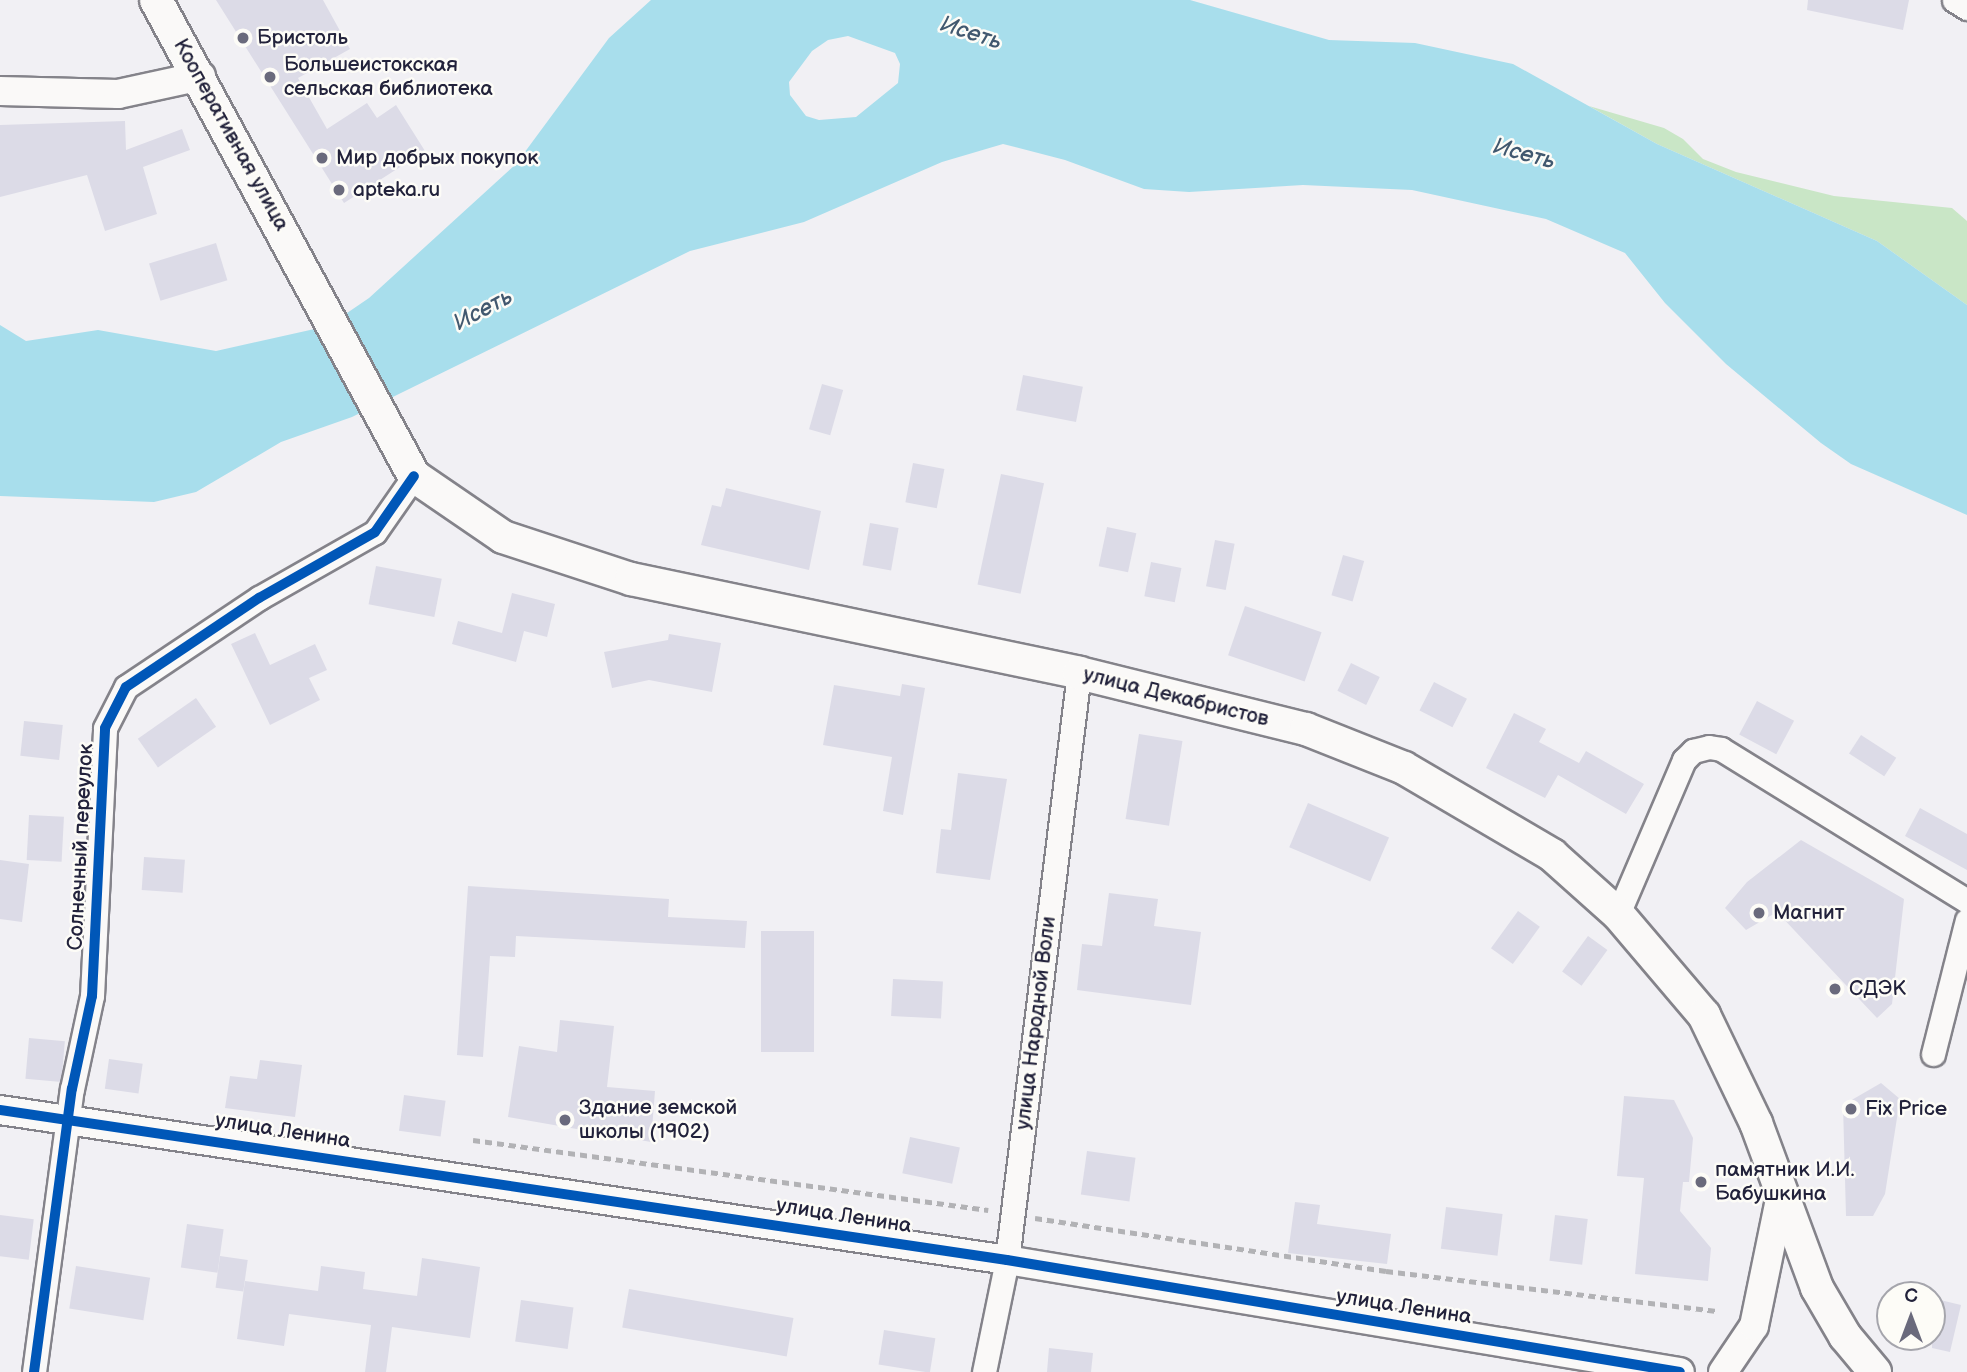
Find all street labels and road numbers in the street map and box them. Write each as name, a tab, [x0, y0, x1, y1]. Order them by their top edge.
street label: Кооперативная улица	[168, 35, 294, 235]
street label: улица Декабристов	[1081, 662, 1271, 732]
street label: Солнечный переулок	[63, 743, 99, 951]
street label: улица Народной Воли	[1010, 915, 1062, 1131]
street label: улица Ленина	[214, 1108, 352, 1154]
street label: улица Ленина	[775, 1193, 913, 1239]
street label: улица Ленина	[1335, 1284, 1473, 1330]

